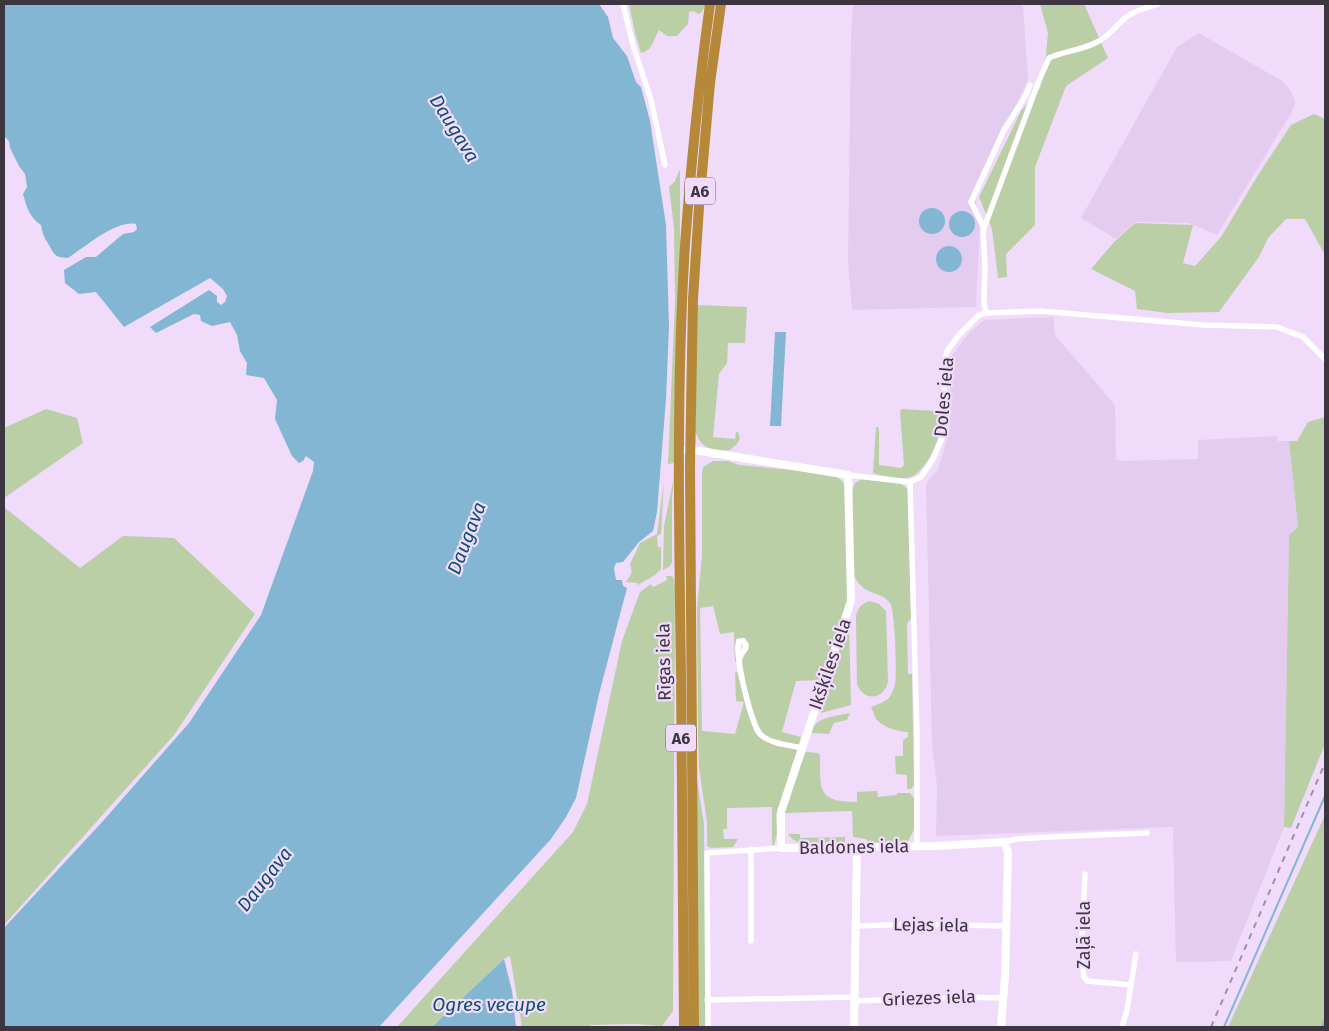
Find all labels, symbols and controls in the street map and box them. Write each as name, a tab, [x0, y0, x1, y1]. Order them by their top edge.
water label: Daugava	[425, 90, 484, 166]
road number: A6	[685, 178, 715, 205]
street label: Doles iela	[930, 356, 958, 438]
water label: Daugava	[442, 499, 491, 578]
street label: Ikšķiles iela	[804, 615, 857, 713]
street label: Rīgas iela	[652, 623, 676, 701]
road number: A6	[666, 724, 696, 751]
street label: Baldones iela	[799, 835, 909, 859]
water label: Daugava	[232, 842, 297, 916]
street label: Zaļā iela	[1073, 901, 1096, 969]
street label: Lejas iela	[893, 913, 969, 937]
street label: Griezes iela	[882, 985, 976, 1011]
water label: Ogres vecupe	[432, 993, 546, 1016]

